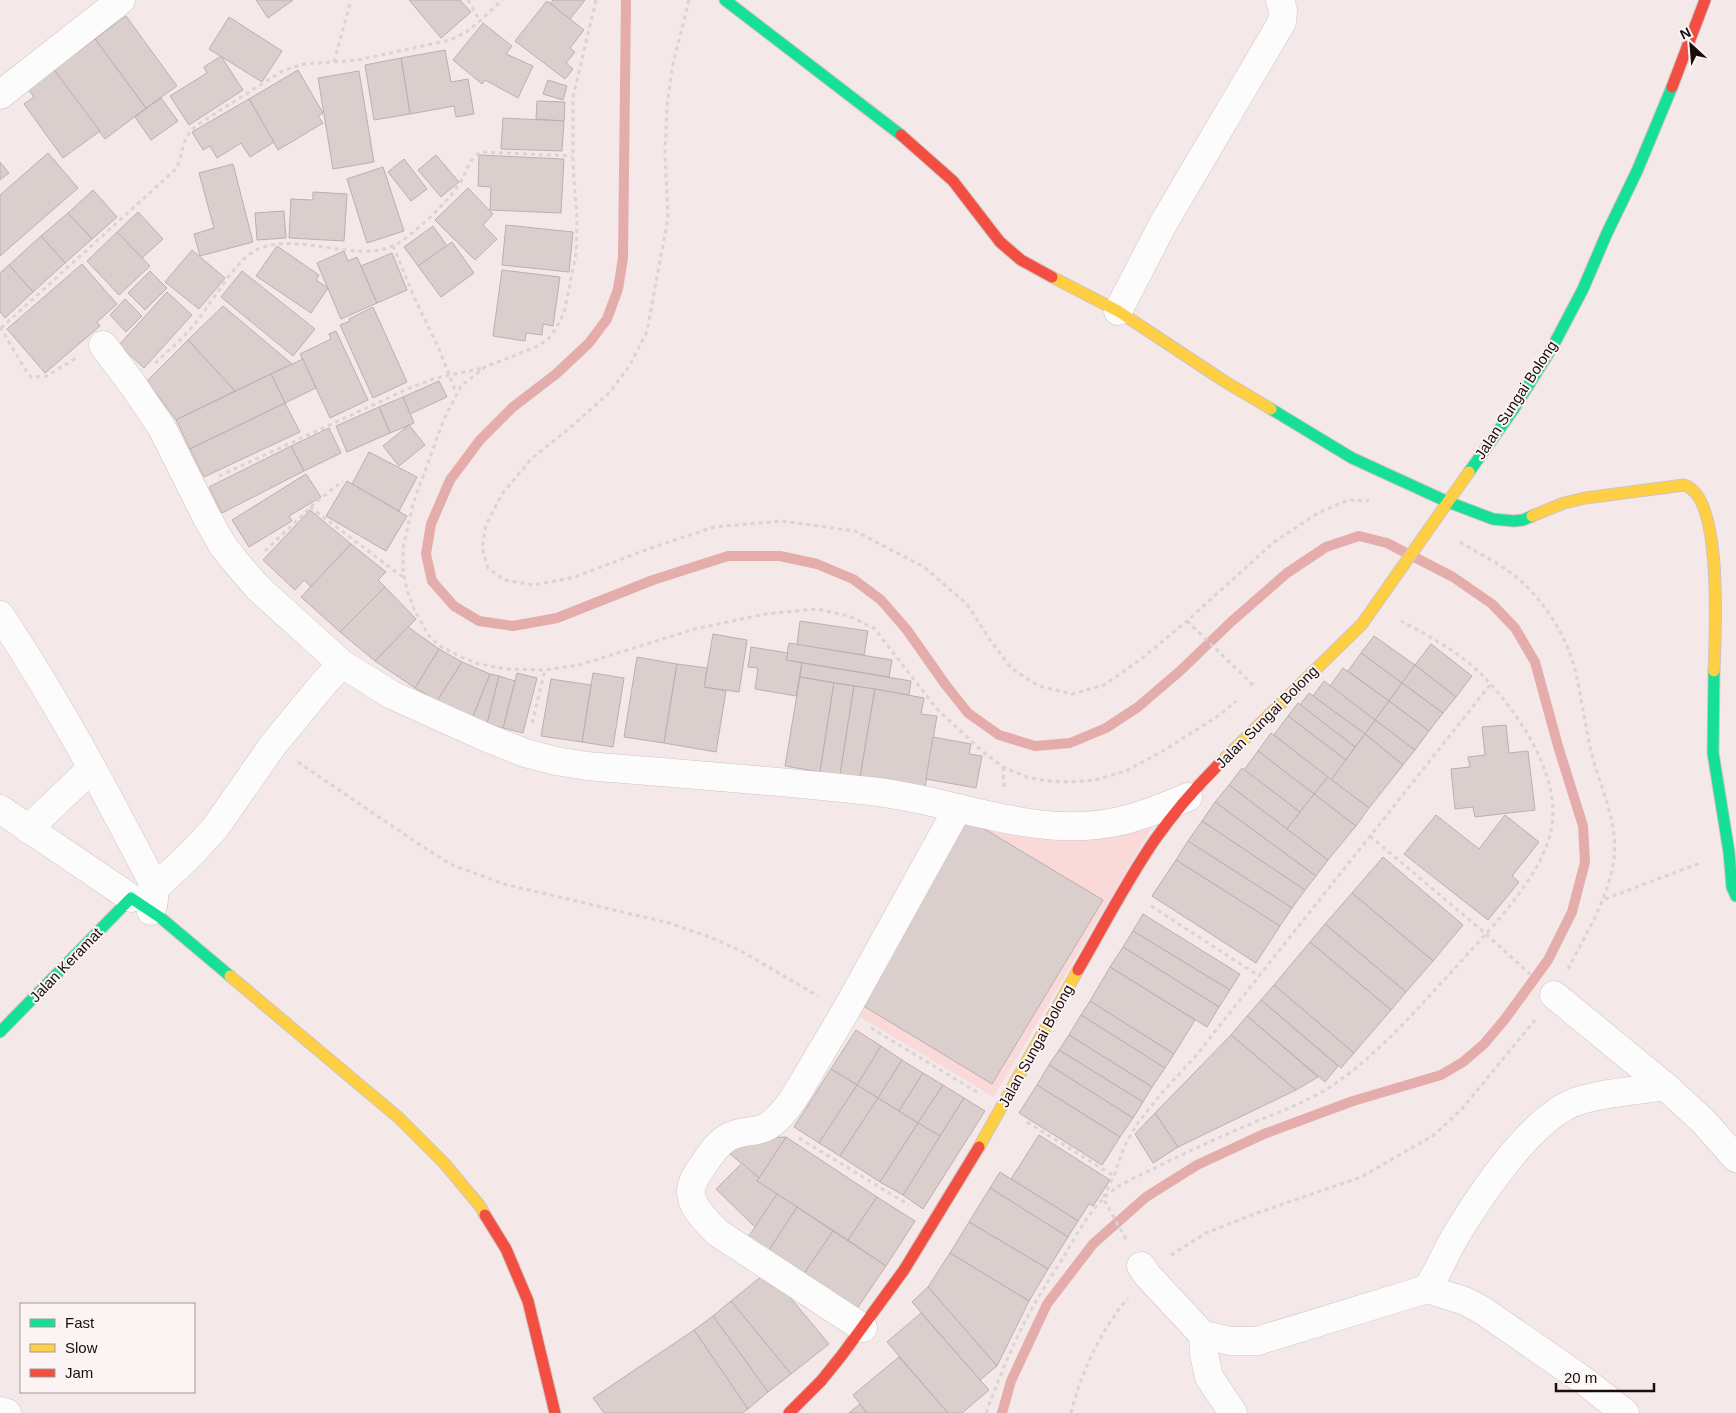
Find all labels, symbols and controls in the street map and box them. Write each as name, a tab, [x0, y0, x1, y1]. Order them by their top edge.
north arrow	[1666, 20, 1716, 70]
text: N	[1677, 24, 1693, 43]
street label: Jalan Sungai Bolong	[1471, 337, 1560, 462]
street label: Jalan Sungai Bolong	[1212, 662, 1321, 771]
street label: Jalan Keramat	[26, 923, 106, 1005]
street label: Jalan Sungai Bolong	[995, 981, 1076, 1110]
legend	[20, 1303, 195, 1393]
text: Fast	[65, 1314, 95, 1331]
text: Slow	[65, 1339, 98, 1356]
scale bar	[1556, 1360, 1654, 1392]
text: Jam	[65, 1364, 93, 1381]
text: 20 m	[1564, 1369, 1597, 1386]

